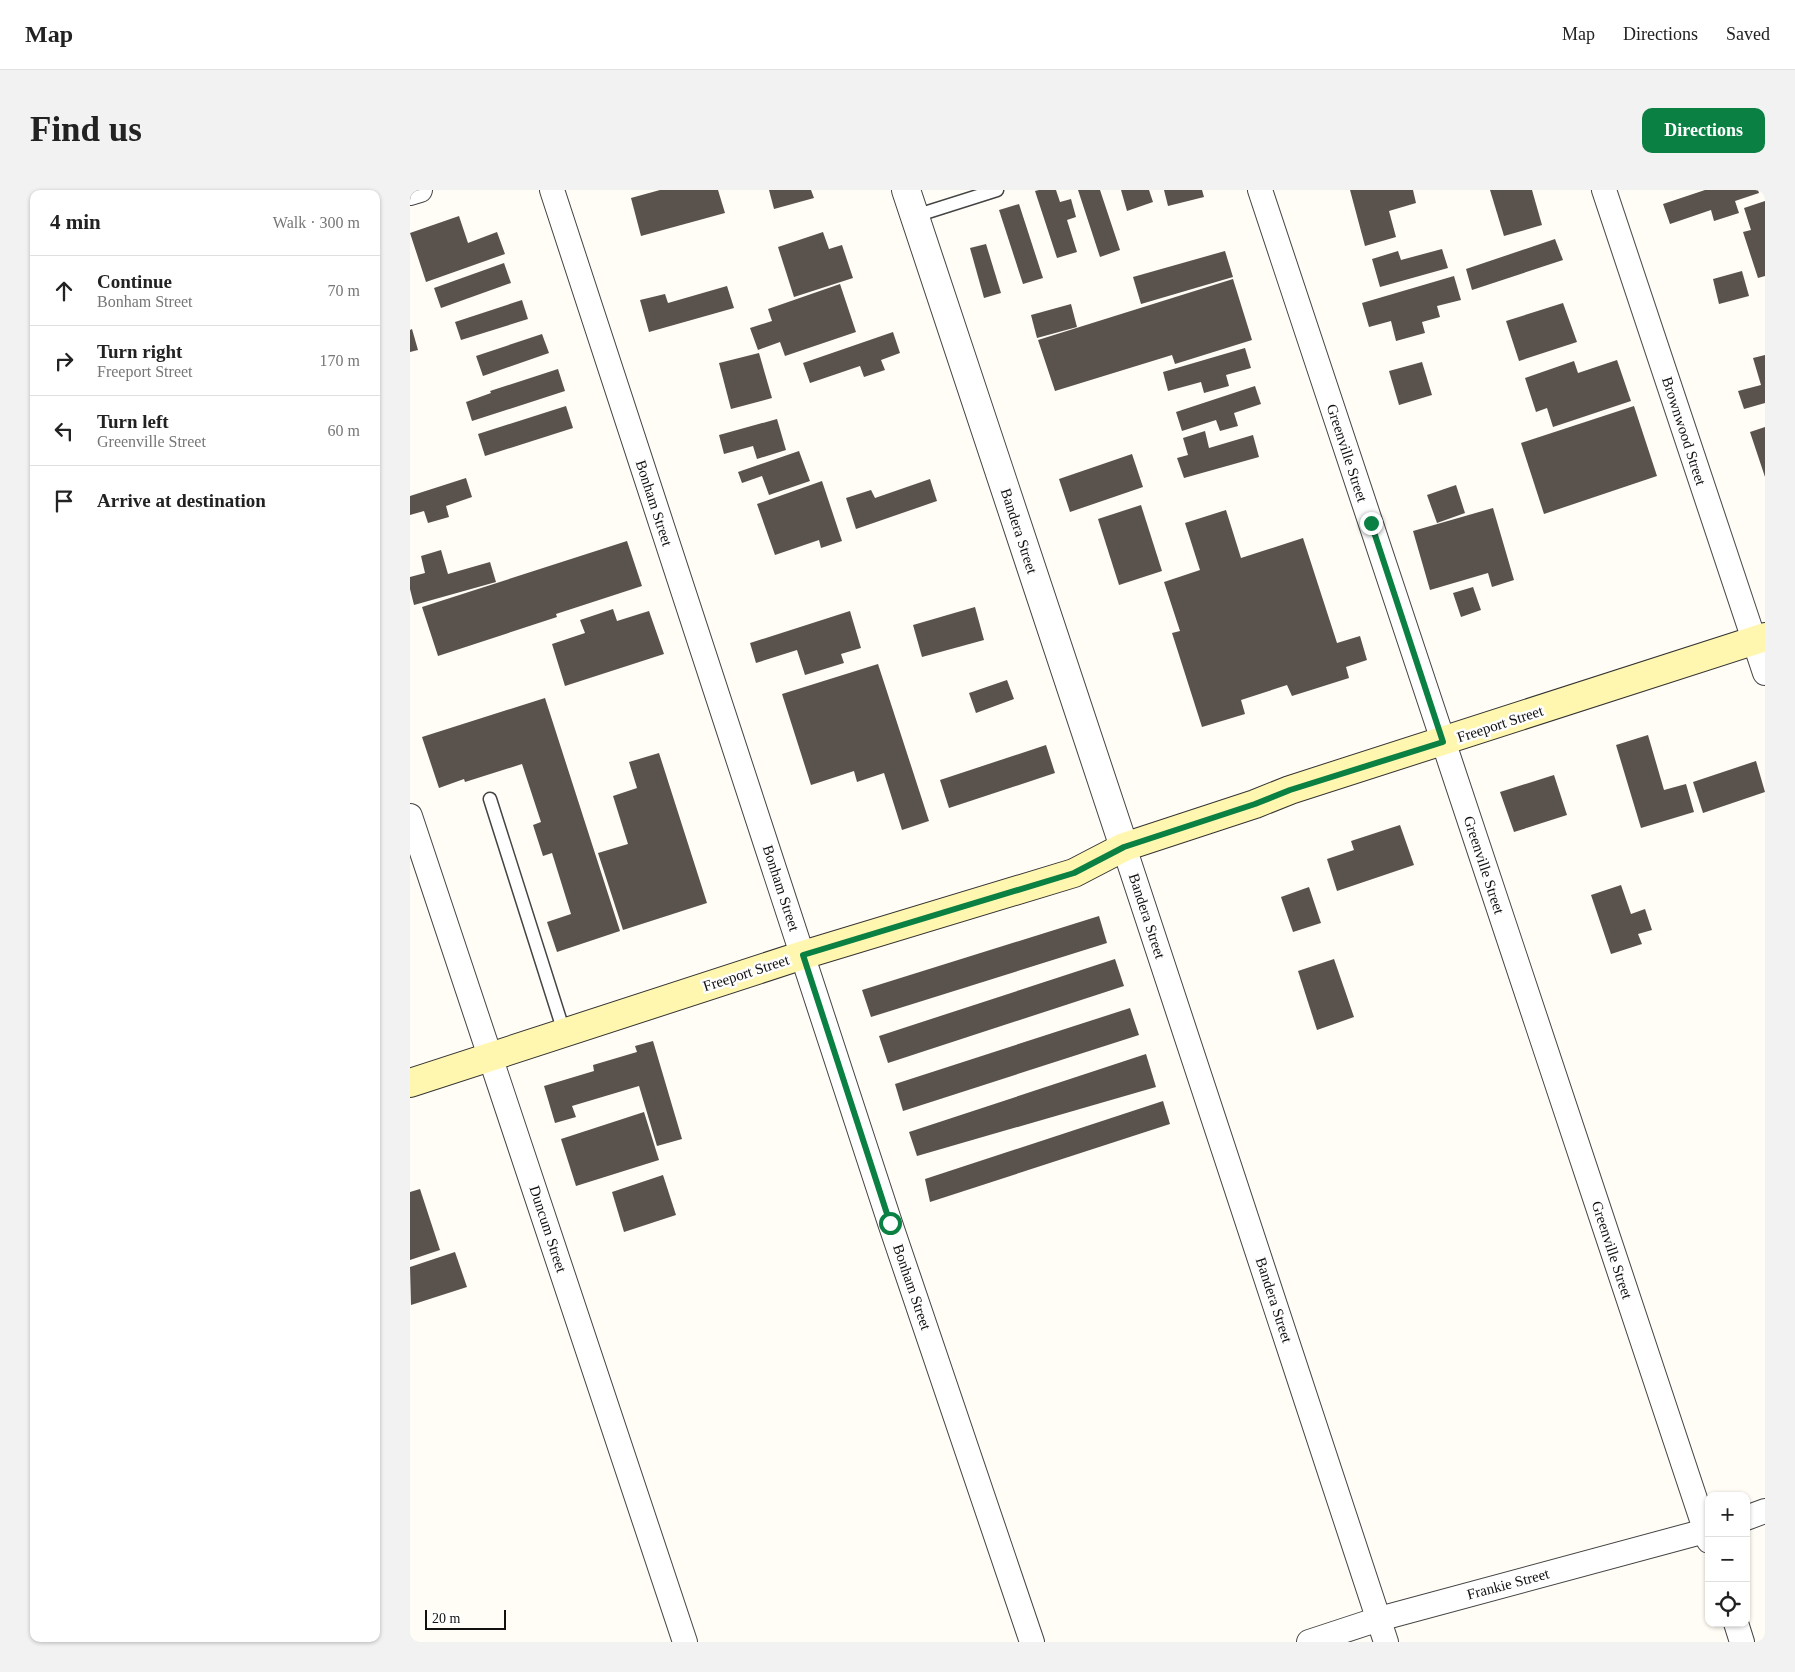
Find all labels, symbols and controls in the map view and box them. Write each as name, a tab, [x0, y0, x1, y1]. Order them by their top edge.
text: Map	[25, 21, 73, 47]
text: Map	[1562, 24, 1595, 44]
text: Directions	[1623, 24, 1698, 44]
text: Saved	[1726, 24, 1770, 44]
button: Directions	[1642, 108, 1765, 153]
text: Find us	[30, 110, 142, 149]
text: 4 min	[50, 210, 101, 234]
text: Walk · 300 m	[273, 214, 360, 231]
text: Continue	[97, 271, 172, 292]
icon: ahead	[50, 277, 78, 305]
text: 70 m	[328, 282, 360, 299]
text: Bonham Street	[97, 293, 193, 310]
text: Turn right	[97, 341, 182, 362]
icon: right	[50, 347, 78, 375]
text: 170 m	[320, 352, 360, 369]
text: Freeport Street	[97, 363, 193, 380]
street label: Brownwood Street	[1659, 375, 1709, 488]
street label: Greenville Street	[1324, 402, 1371, 505]
text: Turn left	[97, 411, 169, 432]
icon: left	[50, 417, 78, 445]
text: 60 m	[328, 422, 360, 439]
text: Greenville Street	[97, 433, 206, 450]
street label: Bonham Street	[633, 458, 676, 549]
street label: Bandera Street	[998, 486, 1041, 576]
icon: arrive	[50, 487, 78, 515]
text: Arrive at destination	[97, 490, 266, 511]
route end	[1360, 512, 1383, 535]
street label: Freeport Street	[1455, 702, 1546, 745]
street label: Greenville Street	[1461, 814, 1508, 917]
street label: Bonham Street	[760, 843, 803, 934]
street label: Bandera Street	[1126, 871, 1169, 961]
street label: Freeport Street	[701, 951, 792, 994]
street label: Duncum Street	[526, 1184, 570, 1275]
street label: Greenville Street	[1589, 1199, 1636, 1302]
route start	[879, 1212, 902, 1235]
street label: Bonham Street	[890, 1242, 934, 1333]
street label: Bandera Street	[1253, 1255, 1296, 1345]
map controls	[1705, 1492, 1750, 1627]
button: +	[1705, 1492, 1750, 1537]
button: −	[1705, 1537, 1750, 1582]
street label: Frankie Street	[1465, 1565, 1552, 1603]
button: locate	[1705, 1582, 1750, 1627]
scale bar	[425, 1607, 506, 1630]
text: 20 m	[432, 1611, 460, 1626]

